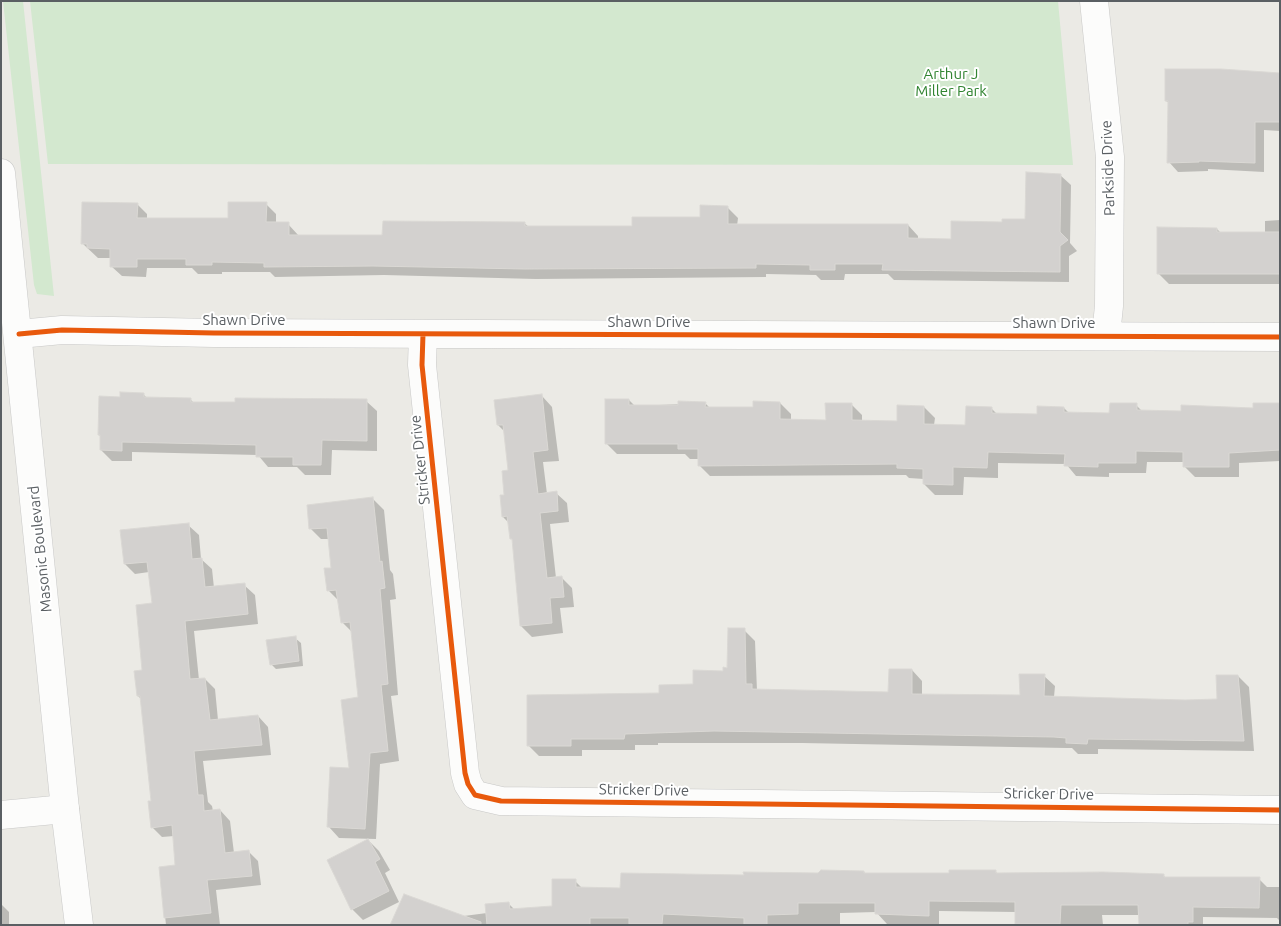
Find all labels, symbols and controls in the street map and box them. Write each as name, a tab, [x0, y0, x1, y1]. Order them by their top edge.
park label: Arthur J Miller Park	[915, 65, 987, 100]
street label: Parkside Drive	[1097, 120, 1119, 216]
street label: Shawn Drive	[202, 311, 286, 329]
street label: Shawn Drive	[607, 313, 691, 331]
street label: Shawn Drive	[1012, 314, 1096, 332]
street label: Stricker Drive	[406, 414, 434, 506]
street label: Masonic Boulevard	[24, 485, 56, 613]
street label: Stricker Drive	[599, 780, 689, 800]
street label: Stricker Drive	[1004, 784, 1094, 804]

